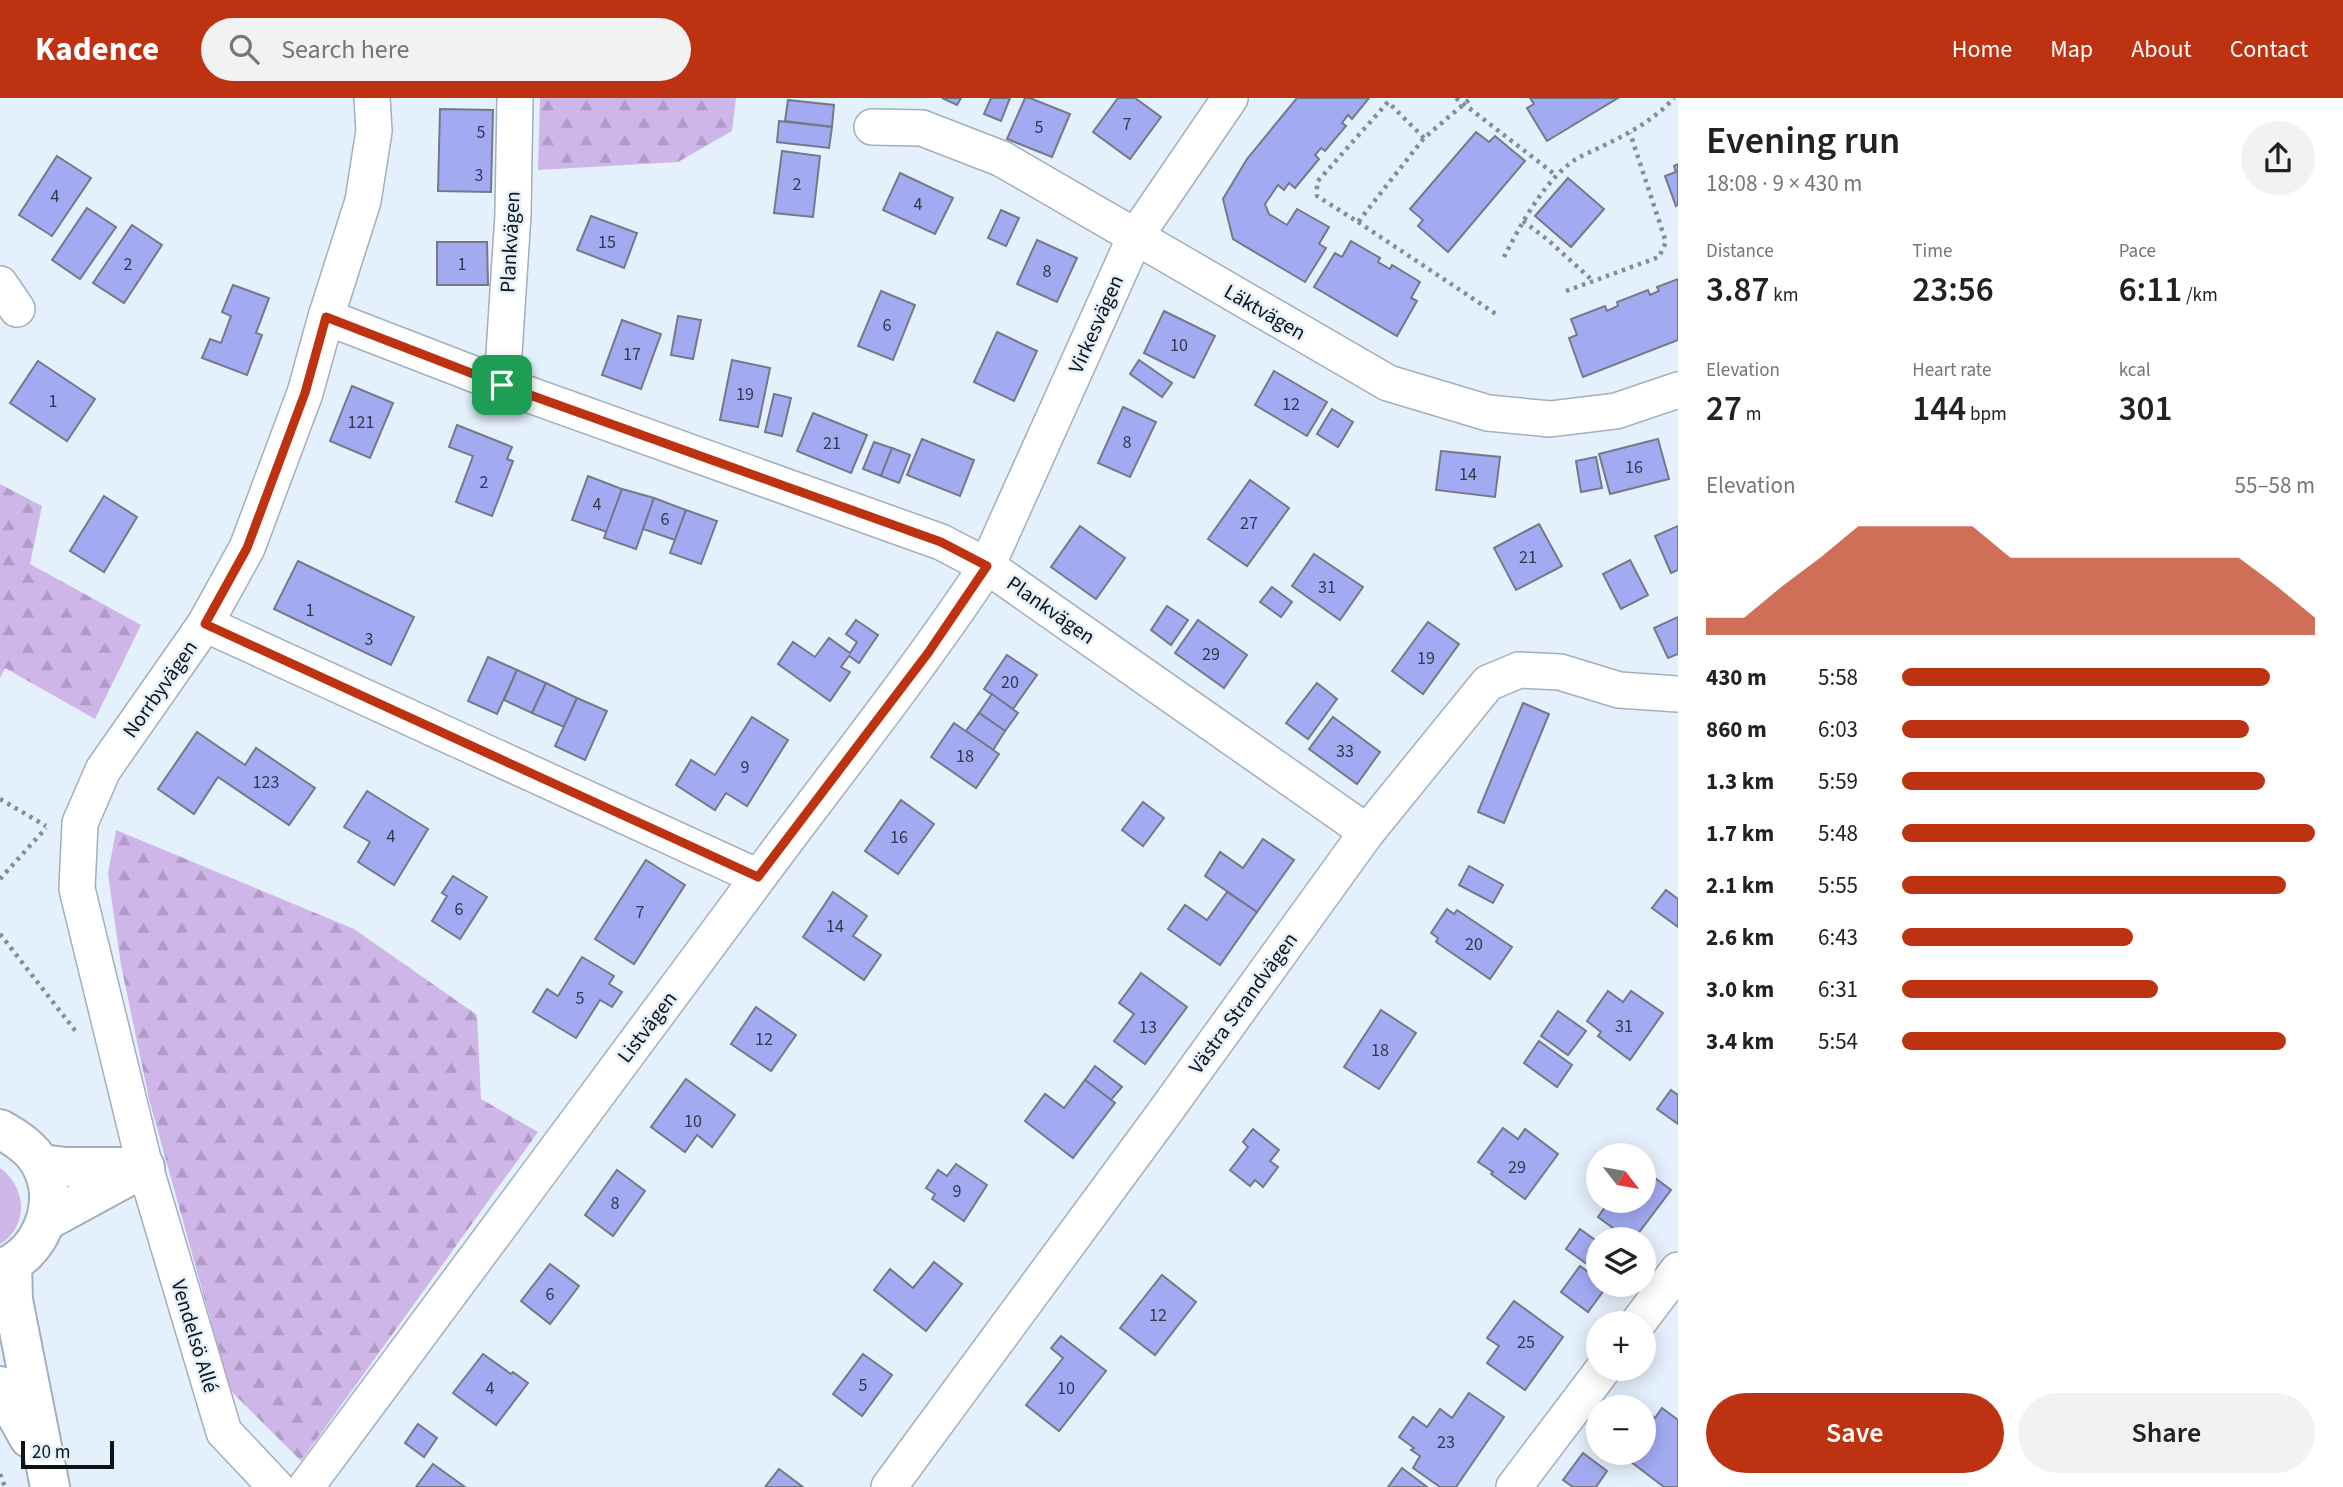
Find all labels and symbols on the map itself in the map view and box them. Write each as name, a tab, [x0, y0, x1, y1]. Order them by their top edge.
house number: 7	[1123, 112, 1132, 137]
house number: 5	[1035, 115, 1044, 140]
house number: 5	[477, 120, 486, 145]
house number: 3	[475, 163, 484, 188]
house number: 2	[793, 172, 802, 197]
house number: 4	[51, 184, 60, 209]
street label: Plankvägen	[492, 190, 528, 294]
house number: 4	[914, 192, 923, 217]
house number: 15	[598, 230, 616, 255]
house number: 2	[124, 252, 133, 277]
house number: 1	[458, 252, 466, 277]
house number: 8	[1043, 259, 1052, 284]
street label: Virkesvägen	[1061, 270, 1131, 378]
street label: Läktvägen	[1219, 277, 1311, 347]
house number: 6	[883, 313, 892, 338]
house number: 10	[1170, 333, 1188, 358]
house number: 17	[623, 342, 641, 367]
pin	[472, 355, 532, 415]
house number: 19	[736, 382, 754, 407]
house number: 1	[49, 389, 57, 414]
house number: 12	[1282, 392, 1300, 417]
house number: 121	[348, 410, 374, 435]
house number: 8	[1123, 430, 1132, 455]
house number: 21	[823, 431, 841, 456]
house number: 16	[1625, 455, 1643, 480]
house number: 14	[1459, 462, 1477, 487]
house number: 2	[480, 470, 489, 495]
house number: 4	[593, 492, 602, 517]
house number: 6	[661, 507, 670, 532]
house number: 27	[1240, 511, 1258, 536]
house number: 21	[1519, 545, 1537, 570]
street label: Plankvägen	[1001, 568, 1101, 652]
house number: 31	[1318, 575, 1336, 600]
house number: 1	[306, 598, 314, 623]
house number: 3	[365, 627, 374, 652]
street label: Norrbyvägen	[115, 634, 205, 744]
house number: 29	[1202, 642, 1220, 667]
house number: 19	[1417, 646, 1435, 671]
house number: 20	[1001, 670, 1019, 695]
house number: 33	[1336, 739, 1354, 764]
house number: 18	[956, 744, 974, 769]
house number: 9	[741, 755, 750, 780]
house number: 123	[253, 770, 279, 795]
house number: 4	[387, 824, 396, 849]
house number: 16	[890, 825, 908, 850]
house number: 6	[455, 897, 464, 922]
house number: 7	[636, 900, 645, 925]
house number: 14	[826, 914, 844, 939]
street label: Västra Strandvägen	[1181, 926, 1305, 1080]
house number: 20	[1465, 932, 1483, 957]
street label: Listvägen	[610, 985, 684, 1069]
house number: 5	[576, 986, 585, 1011]
house number: 31	[1615, 1014, 1633, 1039]
house number: 13	[1139, 1015, 1157, 1040]
house number: 12	[755, 1027, 773, 1052]
house number: 18	[1371, 1038, 1389, 1063]
house number: 10	[684, 1109, 702, 1134]
north arrow	[1586, 1143, 1656, 1213]
house number: 29	[1508, 1155, 1526, 1180]
house number: 9	[953, 1179, 962, 1204]
house number: 8	[611, 1191, 620, 1216]
street label: Vendelsö Allé	[164, 1276, 226, 1396]
house number: 6	[546, 1282, 555, 1307]
house number: 12	[1149, 1303, 1167, 1328]
house number: 25	[1517, 1330, 1535, 1355]
house number: 5	[859, 1373, 868, 1398]
house number: 4	[486, 1376, 495, 1401]
house number: 10	[1057, 1376, 1075, 1401]
house number: 23	[1437, 1430, 1455, 1455]
scale bar	[21, 1438, 114, 1470]

